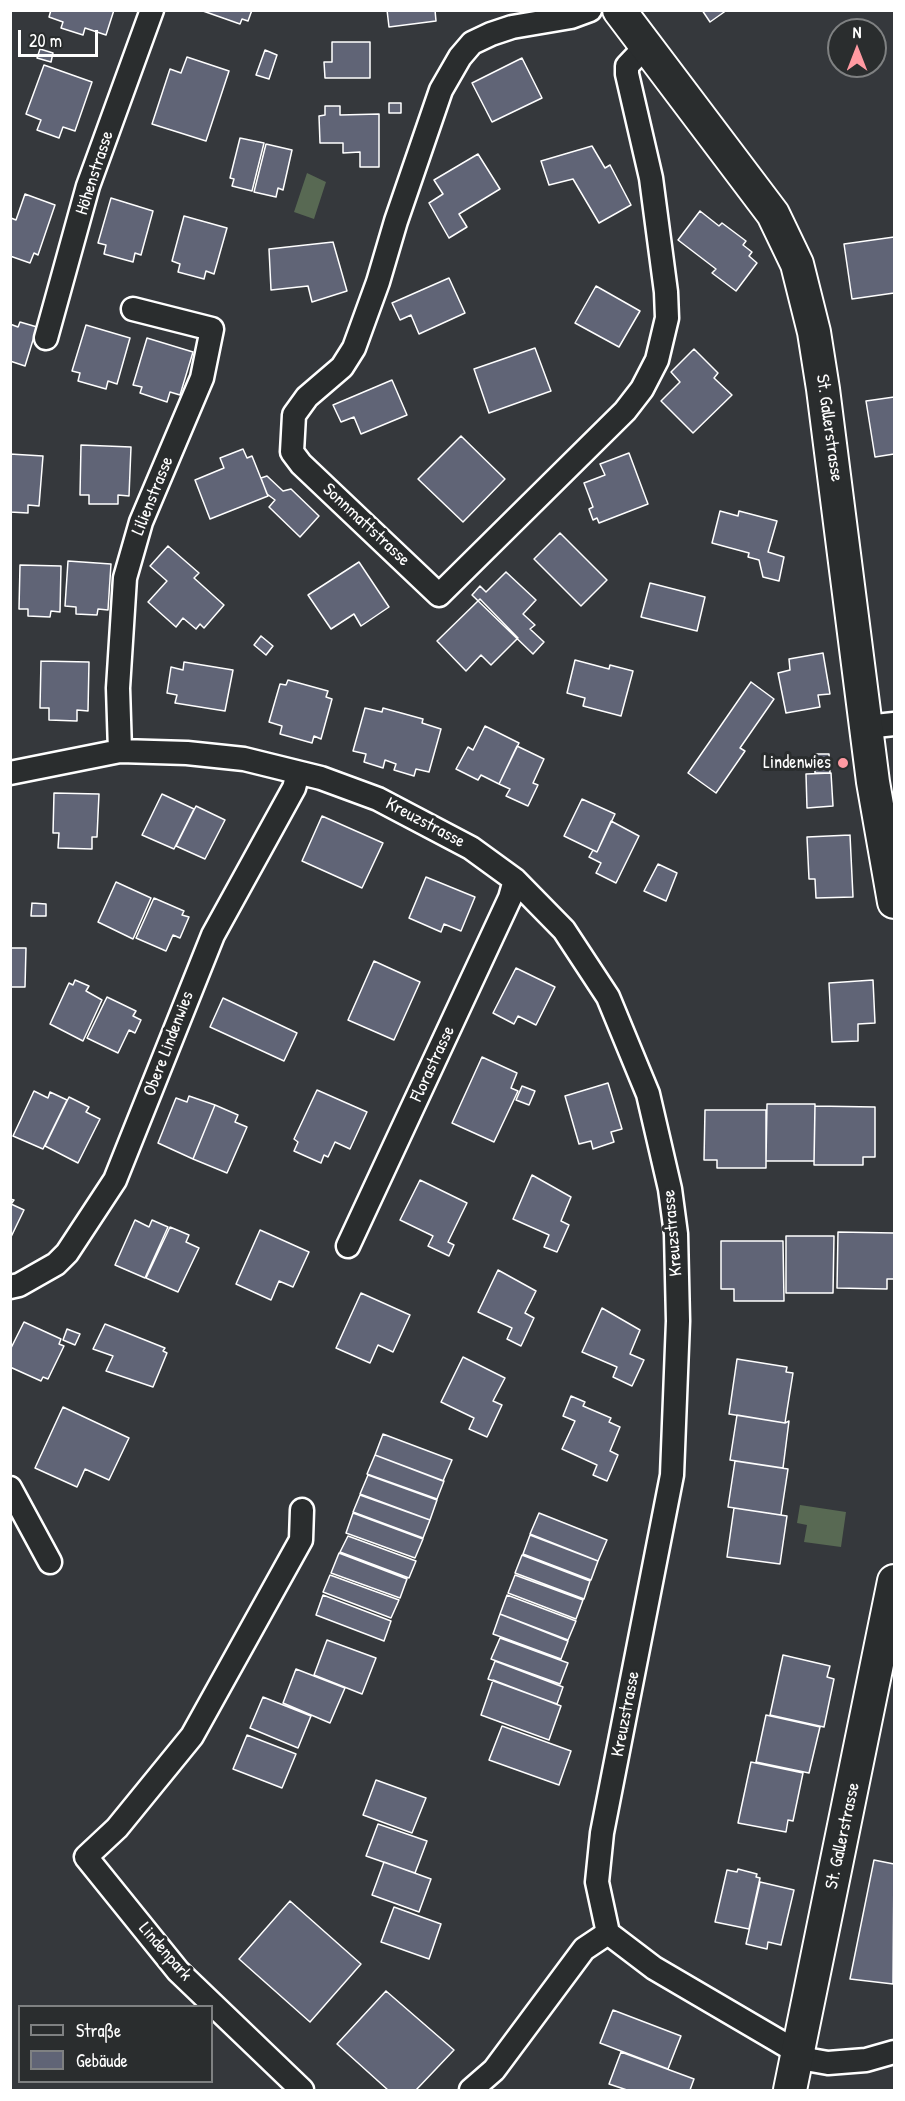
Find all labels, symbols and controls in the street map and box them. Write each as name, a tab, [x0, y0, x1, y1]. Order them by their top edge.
scale bar	[21, 18, 100, 56]
north arrow	[827, 18, 887, 78]
text: N	[853, 21, 861, 43]
text: 20 m	[29, 28, 62, 53]
street label: Höhenstrasse	[71, 128, 119, 218]
street label: St. Gallerstrasse	[811, 373, 847, 483]
street label: Lilienstrasse	[127, 453, 179, 539]
street label: Sonnmattstrasse	[318, 479, 414, 571]
place label: Lindenwies	[763, 752, 831, 774]
marker: Lindenwies	[836, 756, 850, 770]
street label: Kreuzstrasse	[382, 793, 468, 853]
street label: Obere Lindenwies	[139, 989, 199, 1099]
street label: Florastrasse	[406, 1023, 460, 1105]
street label: Kreuzstrasse	[658, 1189, 688, 1277]
street label: Kreuzstrasse	[607, 1669, 645, 1759]
street label: St. Gallerstrasse	[821, 1781, 865, 1891]
street label: Lindenpark	[134, 1918, 196, 1986]
legend	[18, 2005, 213, 2083]
text: Straße	[76, 2018, 121, 2043]
text: Gebäude	[76, 2048, 128, 2073]

